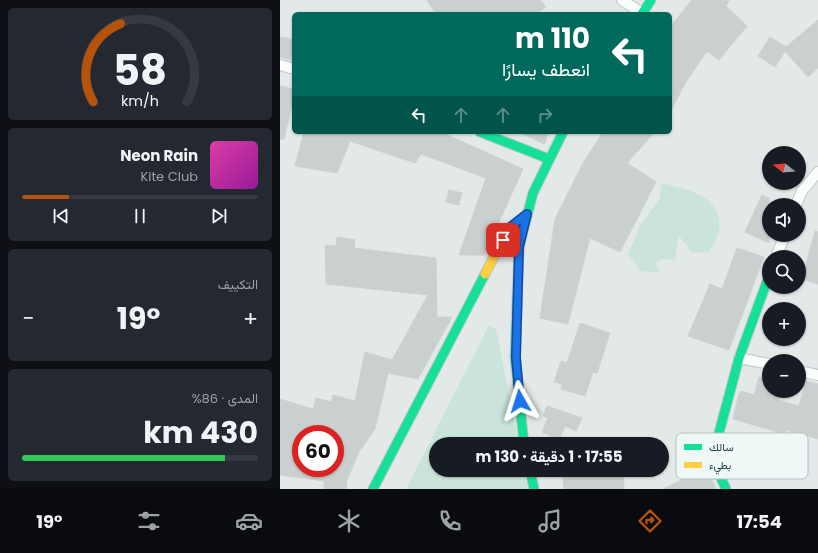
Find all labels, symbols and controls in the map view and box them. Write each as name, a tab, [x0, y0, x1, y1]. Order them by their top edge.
text: 110 m	[515, 19, 590, 58]
icon: left	[604, 28, 656, 80]
text: 58	[113, 41, 167, 100]
text: انعطف يسارًا	[502, 57, 590, 82]
text: km/h	[121, 91, 159, 111]
icon: left	[408, 104, 430, 126]
icon: ahead	[450, 104, 472, 126]
icon: ahead	[492, 104, 514, 126]
icon: right	[534, 104, 556, 126]
text: Neon Rain	[120, 145, 198, 166]
north arrow	[762, 146, 806, 190]
map controls	[762, 146, 806, 398]
text: Kite Club	[140, 167, 198, 186]
button: sound	[762, 198, 806, 242]
icon: previous	[50, 205, 72, 227]
icon: pause	[129, 205, 151, 227]
icon: next	[208, 205, 230, 227]
pin	[486, 223, 520, 257]
icon: arrive	[492, 229, 514, 251]
button: search	[762, 250, 806, 294]
text: التكييف	[218, 275, 258, 294]
text: 19°	[117, 297, 160, 340]
button: +	[762, 302, 806, 346]
text: −	[22, 303, 34, 334]
text: +	[243, 303, 258, 334]
button: −	[762, 354, 806, 398]
position arrow	[499, 380, 541, 422]
text: المدى · 86%	[192, 389, 258, 408]
text: 430 km	[143, 411, 258, 454]
speed limit sign: 60	[292, 425, 344, 477]
legend	[676, 433, 808, 479]
text: سالك	[709, 439, 734, 455]
text: 17:55 · 1 دقيقة · 130 m	[476, 446, 622, 467]
text: بطيء	[709, 457, 731, 475]
icon: filters	[135, 507, 163, 535]
icon: car	[235, 507, 263, 535]
icon: climate	[335, 507, 363, 535]
icon: phone	[436, 507, 464, 535]
icon: music	[536, 507, 564, 535]
icon: directions	[636, 507, 664, 535]
text: 19°	[36, 509, 62, 534]
text: 17:54	[736, 509, 782, 534]

